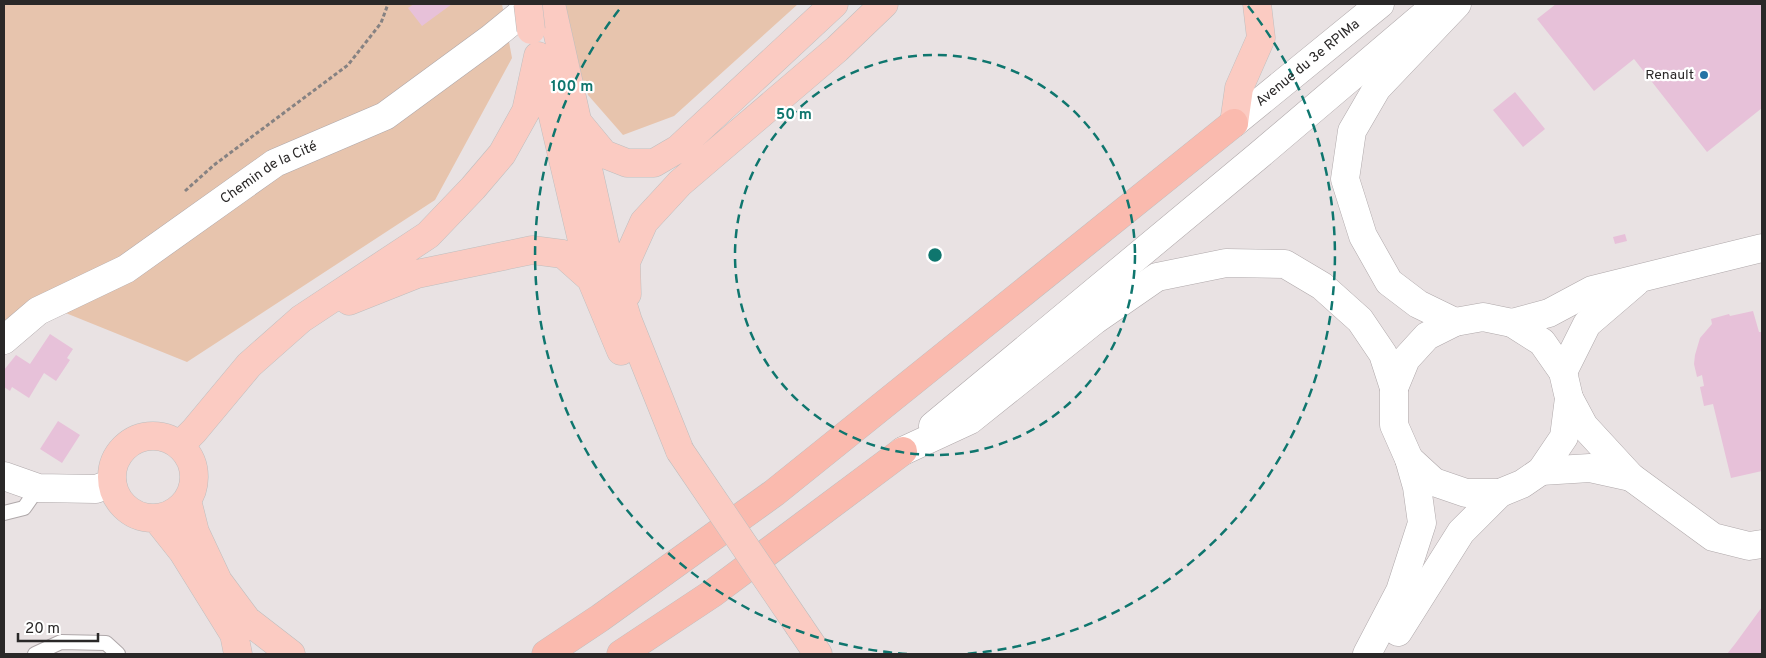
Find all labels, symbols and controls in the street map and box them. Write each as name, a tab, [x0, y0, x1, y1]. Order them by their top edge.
street label: Avenue du 3e RPIMa	[1252, 16, 1363, 110]
place label: Renault	[1645, 67, 1694, 84]
marker: Renault	[1698, 69, 1710, 81]
text: 100 m	[551, 78, 593, 97]
text: 50 m	[776, 106, 812, 125]
street label: Chemin de la Cité	[217, 138, 320, 208]
centre of rings	[926, 246, 944, 264]
scale bar	[18, 610, 98, 642]
text: 20 m	[25, 620, 60, 639]

